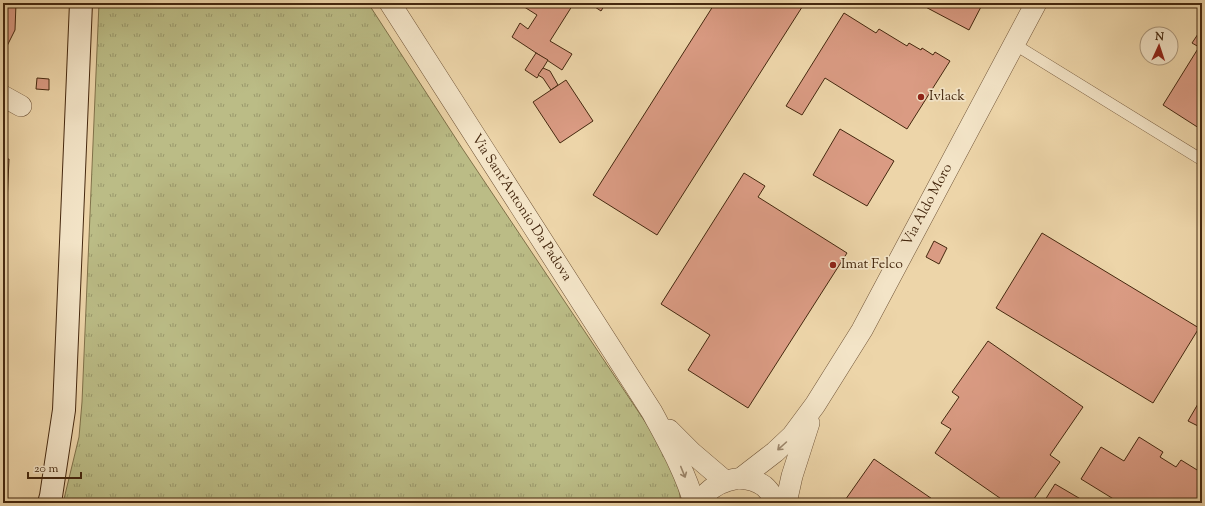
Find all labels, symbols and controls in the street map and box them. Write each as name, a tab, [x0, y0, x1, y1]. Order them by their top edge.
north arrow	[1139, 26, 1179, 66]
text: N	[1154, 29, 1164, 45]
place label: Ivlack	[929, 87, 965, 107]
marker: Ivlack	[916, 92, 926, 102]
street label: Via Sant'Antonio Da Padova	[466, 131, 576, 286]
street label: Via Aldo Moro	[898, 160, 958, 250]
place label: Imat Felco	[841, 255, 903, 275]
marker: Imat Felco	[828, 260, 838, 270]
one-way arrow	[777, 442, 788, 451]
scale bar	[28, 454, 81, 480]
text: 20 m	[34, 460, 59, 478]
one-way arrow	[679, 466, 687, 478]

